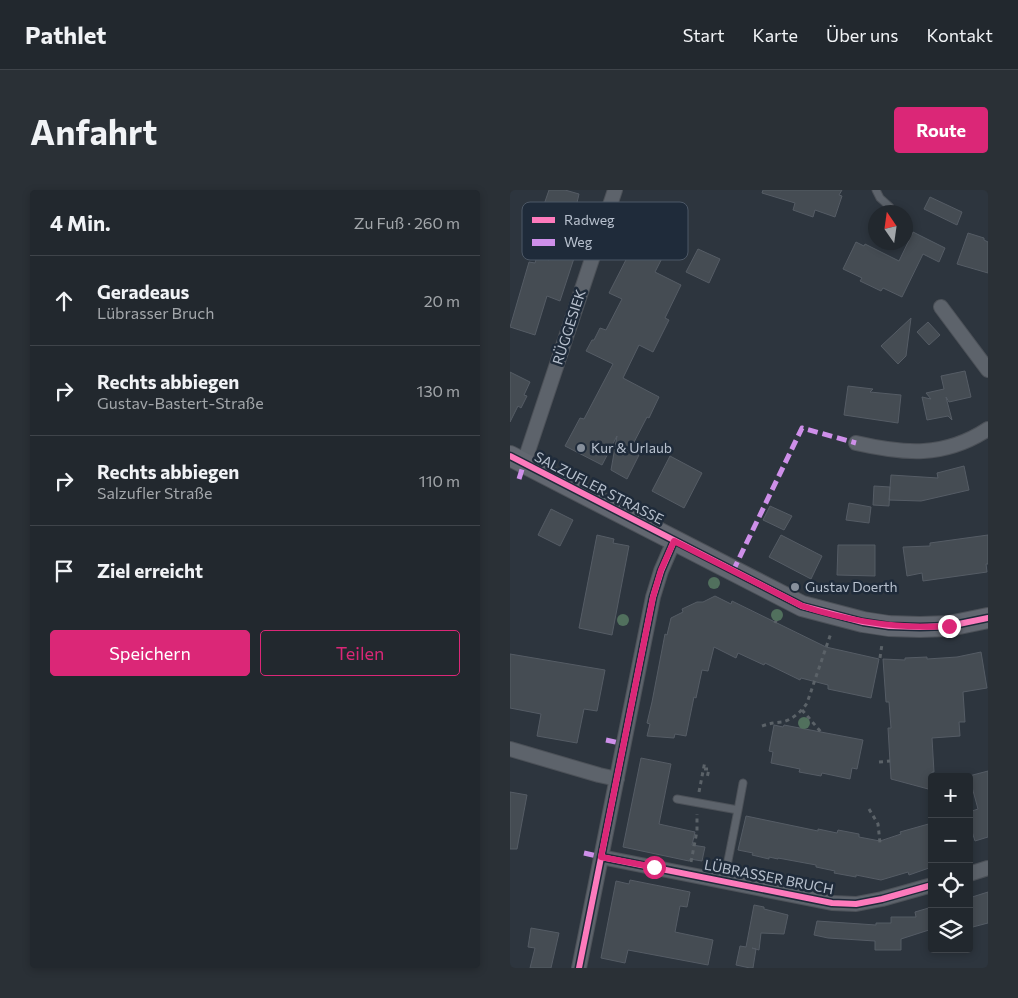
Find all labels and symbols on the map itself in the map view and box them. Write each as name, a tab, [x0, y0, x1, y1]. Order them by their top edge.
legend	[522, 202, 688, 260]
north arrow	[868, 205, 913, 250]
text: Radweg	[564, 211, 615, 228]
text: Weg	[564, 233, 593, 250]
street label: RÜGGESIEK	[548, 287, 589, 367]
place label: Kur & Urlaub	[591, 439, 672, 456]
marker: Kur & Urlaub	[575, 442, 587, 454]
street label: SALZUFLER STRASSE	[532, 448, 667, 528]
place label: Gustav Doerth	[805, 578, 898, 595]
marker: Gustav Doerth	[789, 581, 801, 593]
route end	[938, 615, 961, 638]
route start	[643, 856, 666, 879]
street label: LÜBRASSER BRUCH	[703, 856, 835, 897]

